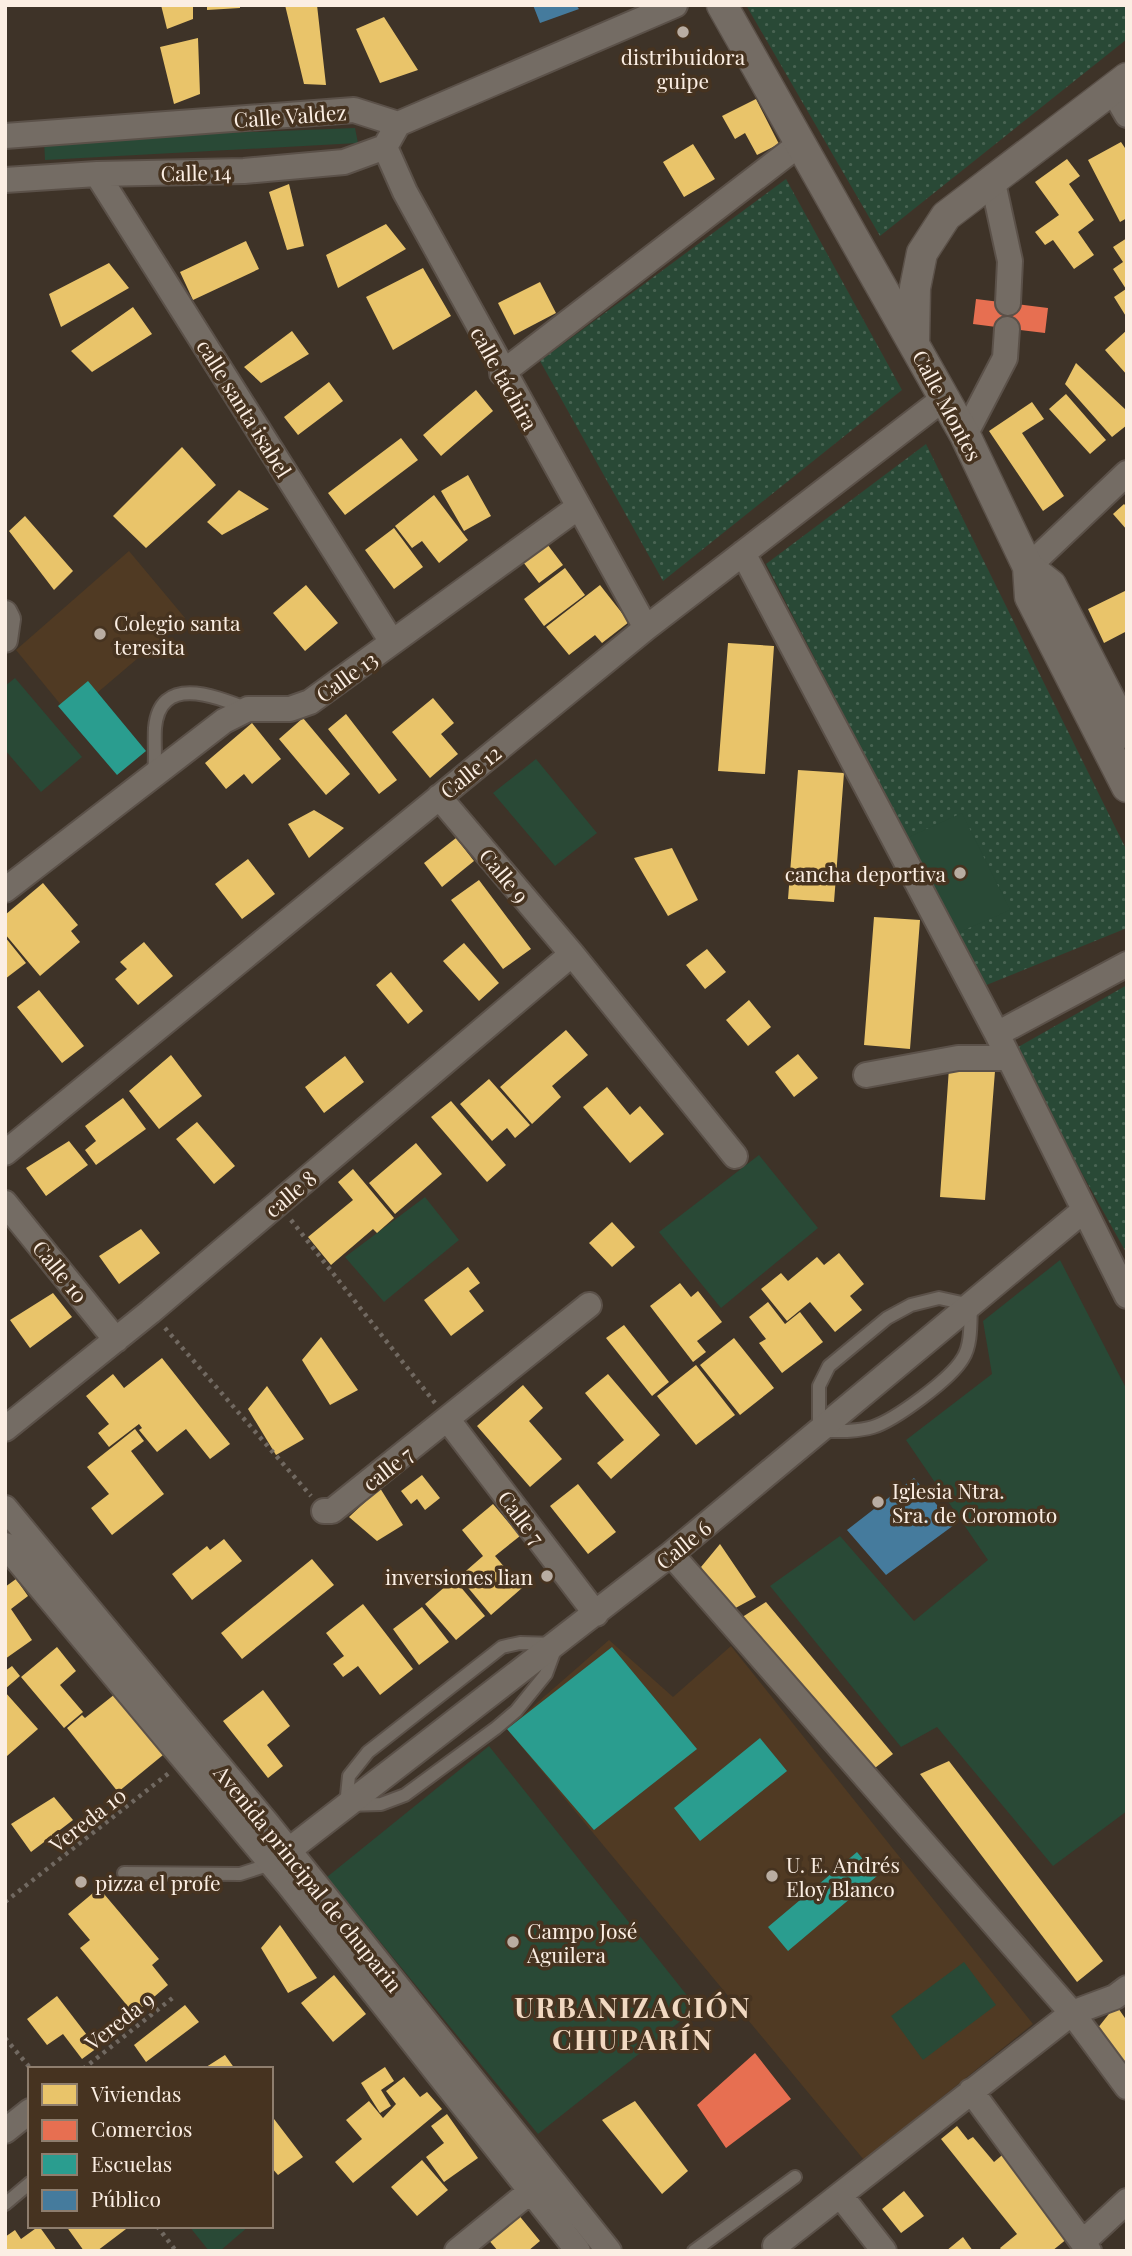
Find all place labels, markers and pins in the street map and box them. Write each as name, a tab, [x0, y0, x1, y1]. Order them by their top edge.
marker: distribuidora guipe	[675, 24, 691, 40]
place label: distribuidora guipe	[621, 42, 746, 94]
place label: Colegio santa teresita	[114, 608, 241, 660]
marker: Colegio santa teresita	[92, 626, 108, 642]
place label: cancha deportiva	[785, 859, 947, 887]
marker: cancha deportiva	[952, 865, 968, 881]
place label: Iglesia Ntra. Sra. de Coromoto	[892, 1476, 1057, 1528]
marker: Iglesia Ntra. Sra. de Coromoto	[870, 1494, 886, 1510]
place label: inversiones lian	[385, 1562, 533, 1590]
marker: inversiones lian	[539, 1568, 555, 1584]
place label: U. E. Andrés Eloy Blanco	[786, 1850, 900, 1902]
place label: pizza el profe	[95, 1868, 221, 1896]
marker: U. E. Andrés Eloy Blanco	[764, 1868, 780, 1884]
marker: pizza el profe	[73, 1874, 89, 1890]
place label: Campo José Aguilera	[526, 1916, 637, 1968]
marker: Campo José Aguilera	[505, 1934, 521, 1950]

